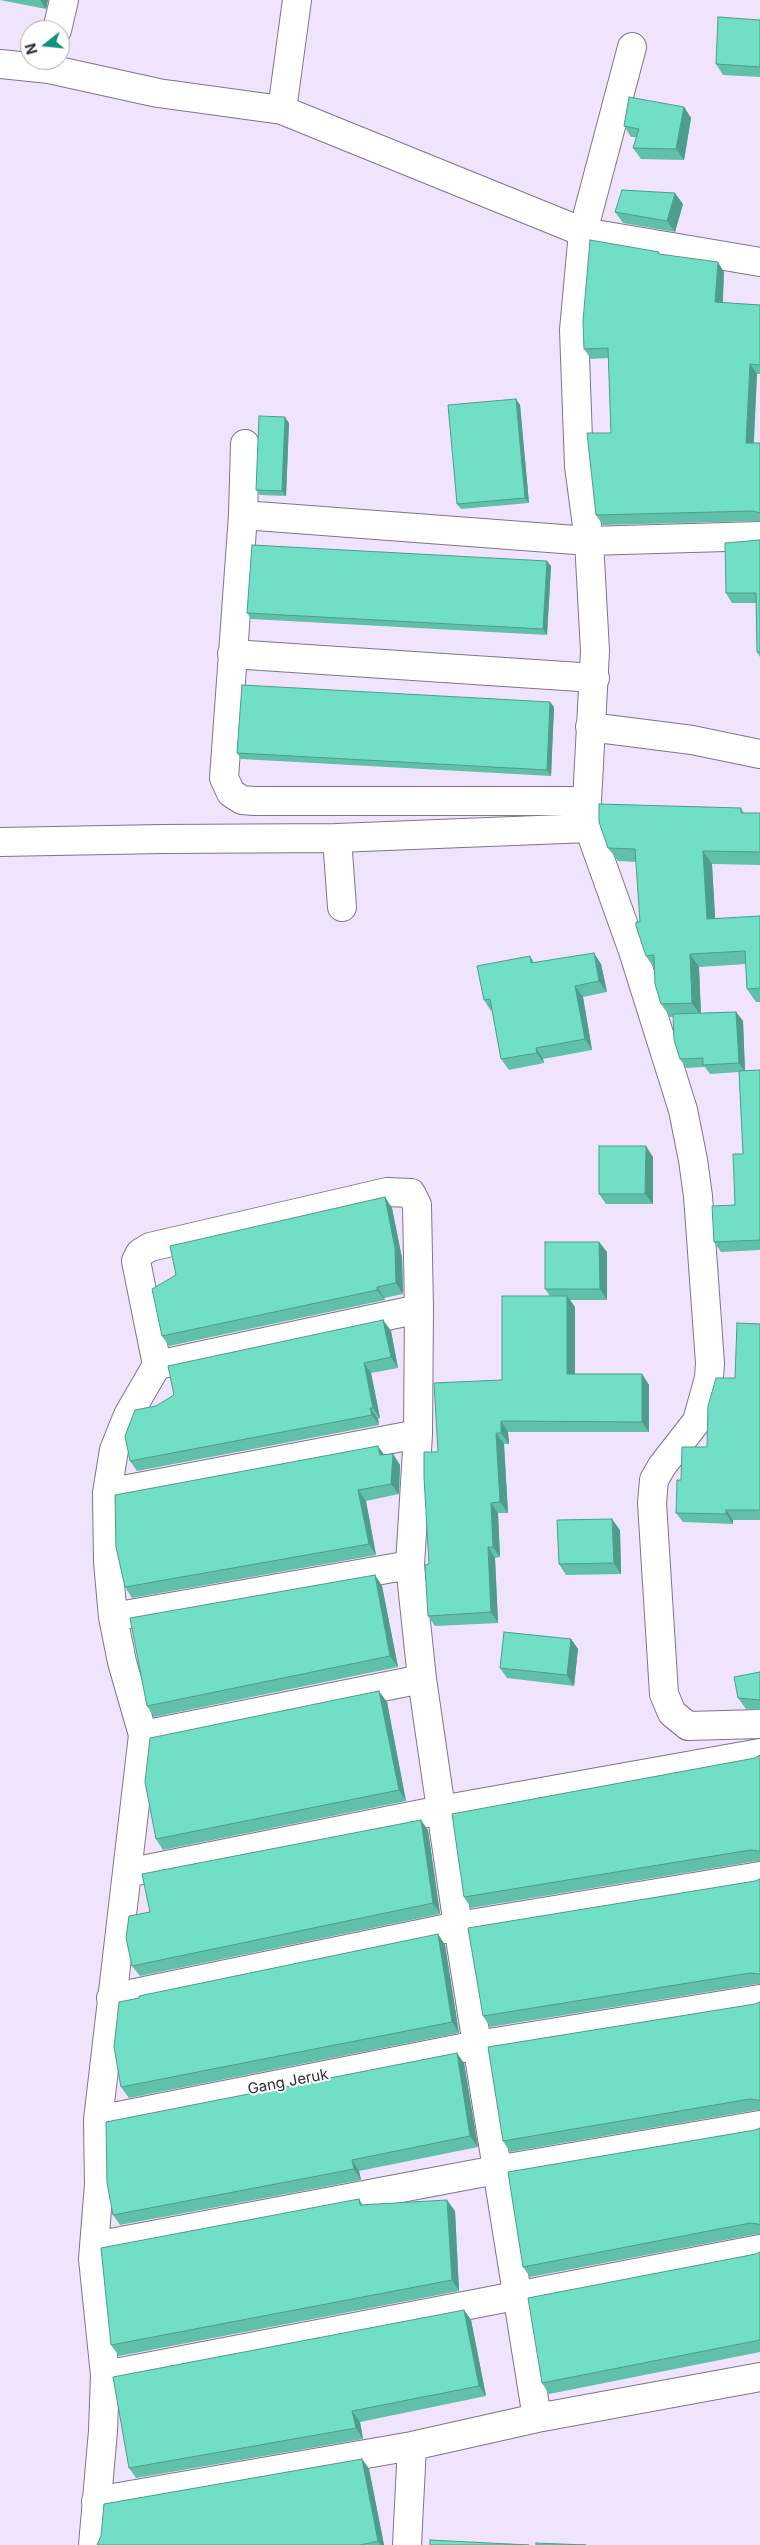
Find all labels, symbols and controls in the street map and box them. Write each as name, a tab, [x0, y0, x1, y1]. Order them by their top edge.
north arrow	[20, 20, 70, 70]
text: N	[21, 42, 41, 56]
street label: Gang Jeruk	[246, 2065, 330, 2099]

